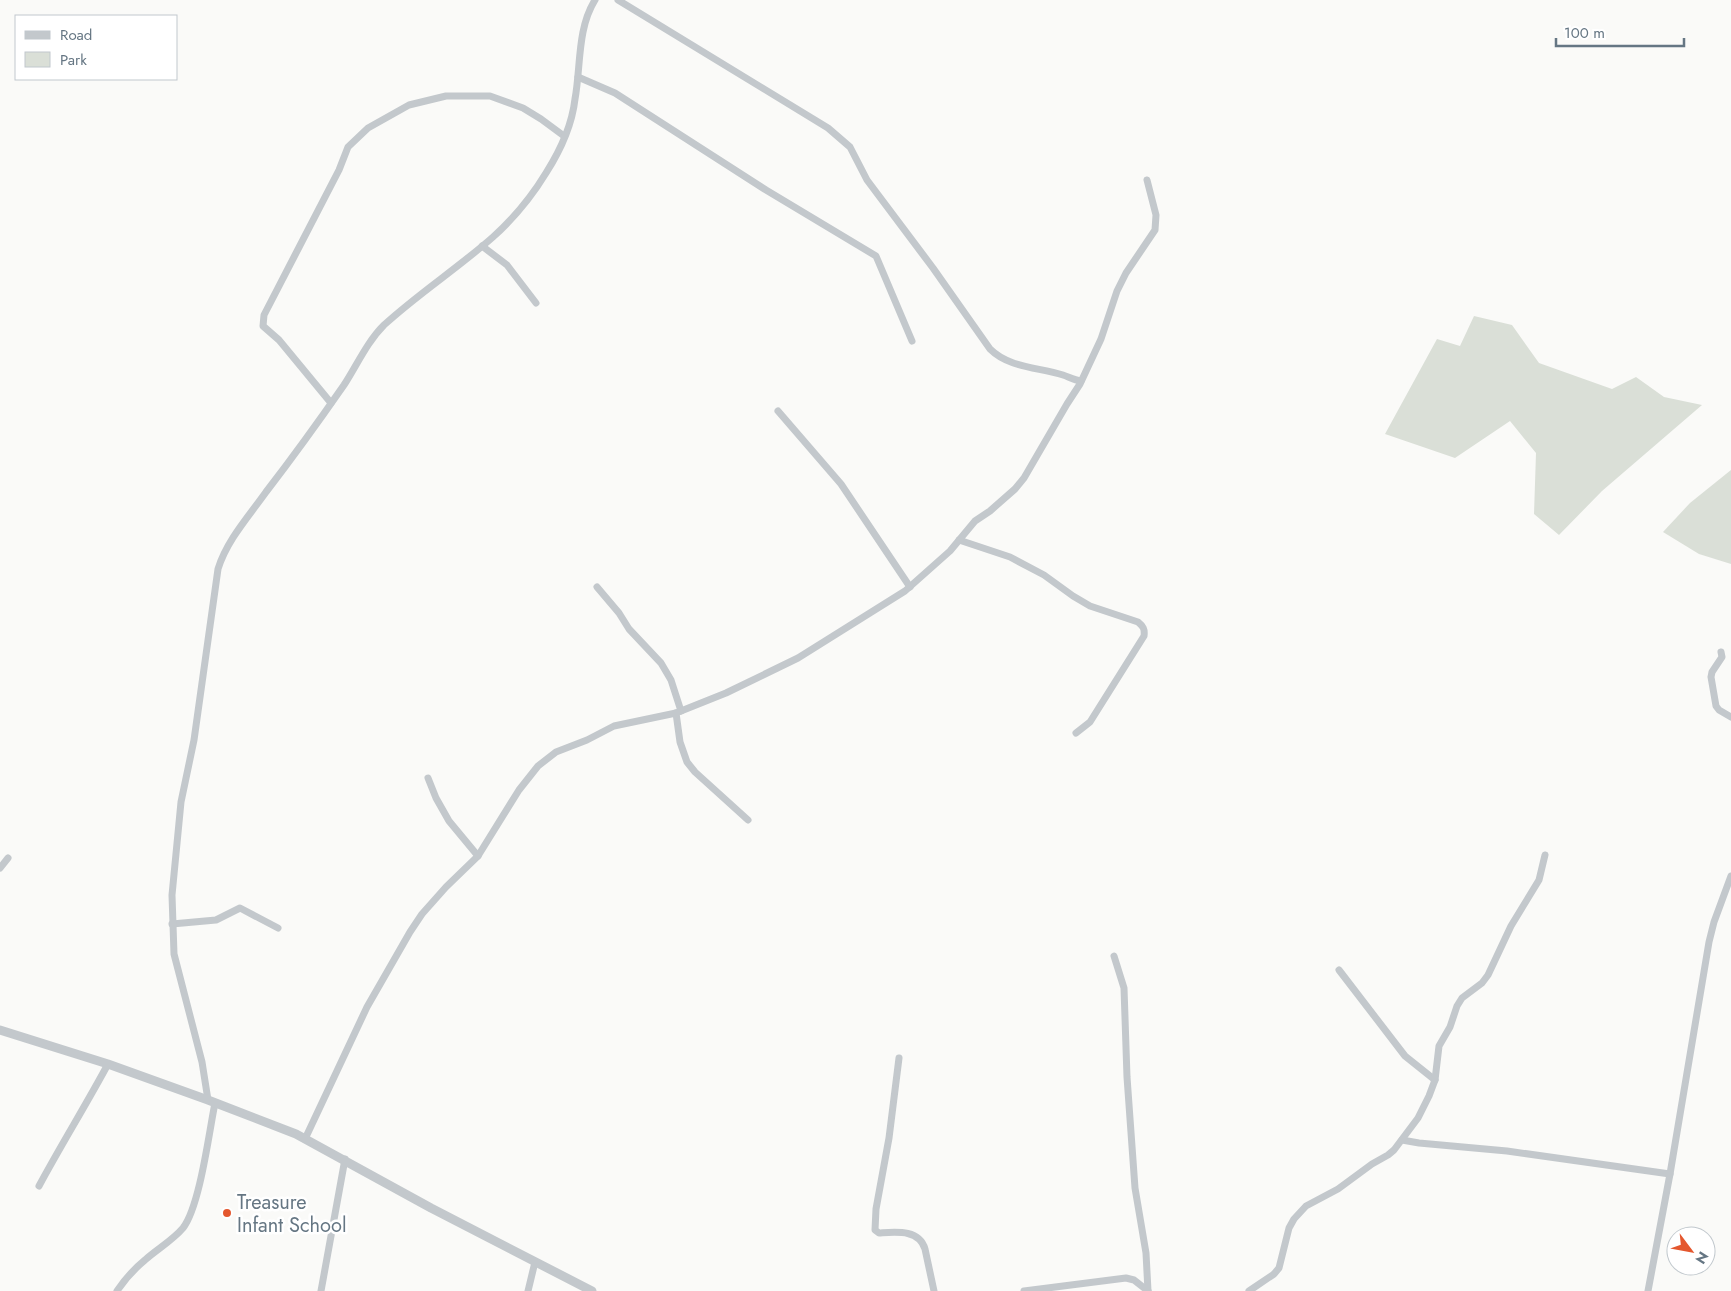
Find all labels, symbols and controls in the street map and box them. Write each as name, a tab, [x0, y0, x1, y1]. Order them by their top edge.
legend	[15, 15, 178, 80]
scale bar	[1556, 15, 1684, 47]
text: 100 m	[1564, 22, 1605, 44]
text: Road	[60, 24, 92, 46]
text: Park	[60, 49, 87, 71]
place label: Treasure Infant School	[237, 1188, 347, 1240]
marker: Treasure Infant School	[221, 1207, 233, 1219]
north arrow	[1666, 1226, 1716, 1276]
text: N	[1691, 1248, 1713, 1268]

